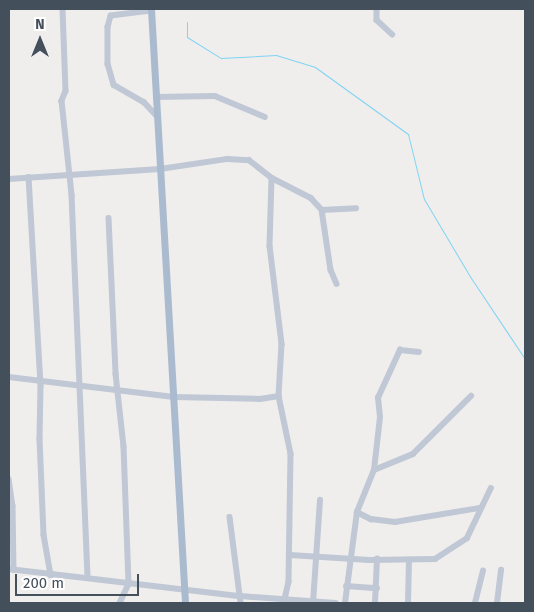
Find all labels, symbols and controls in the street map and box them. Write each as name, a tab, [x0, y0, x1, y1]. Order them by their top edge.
north arrow	[15, 15, 65, 65]
text: N	[35, 16, 45, 33]
scale bar	[18, 564, 141, 596]
text: 200 m	[23, 574, 64, 592]

